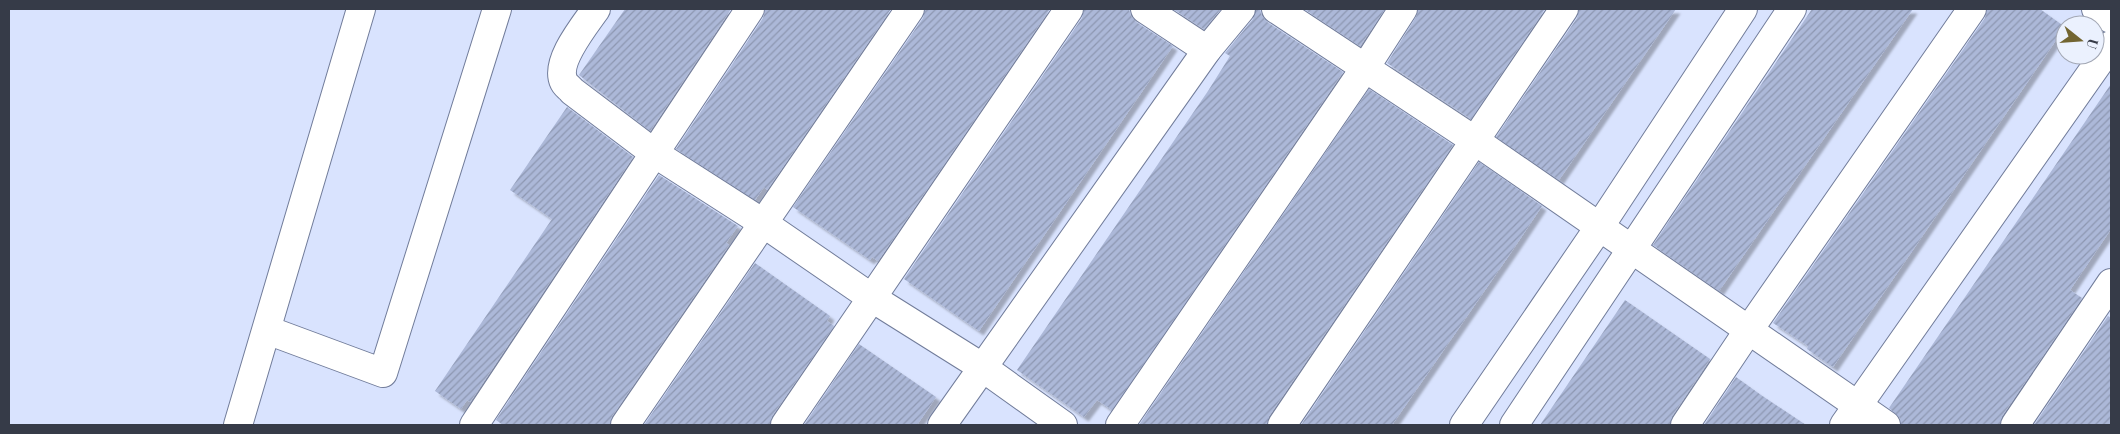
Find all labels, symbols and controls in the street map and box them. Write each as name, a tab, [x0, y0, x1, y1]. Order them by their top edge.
north arrow	[2055, 15, 2105, 65]
text: U	[2082, 37, 2103, 52]

